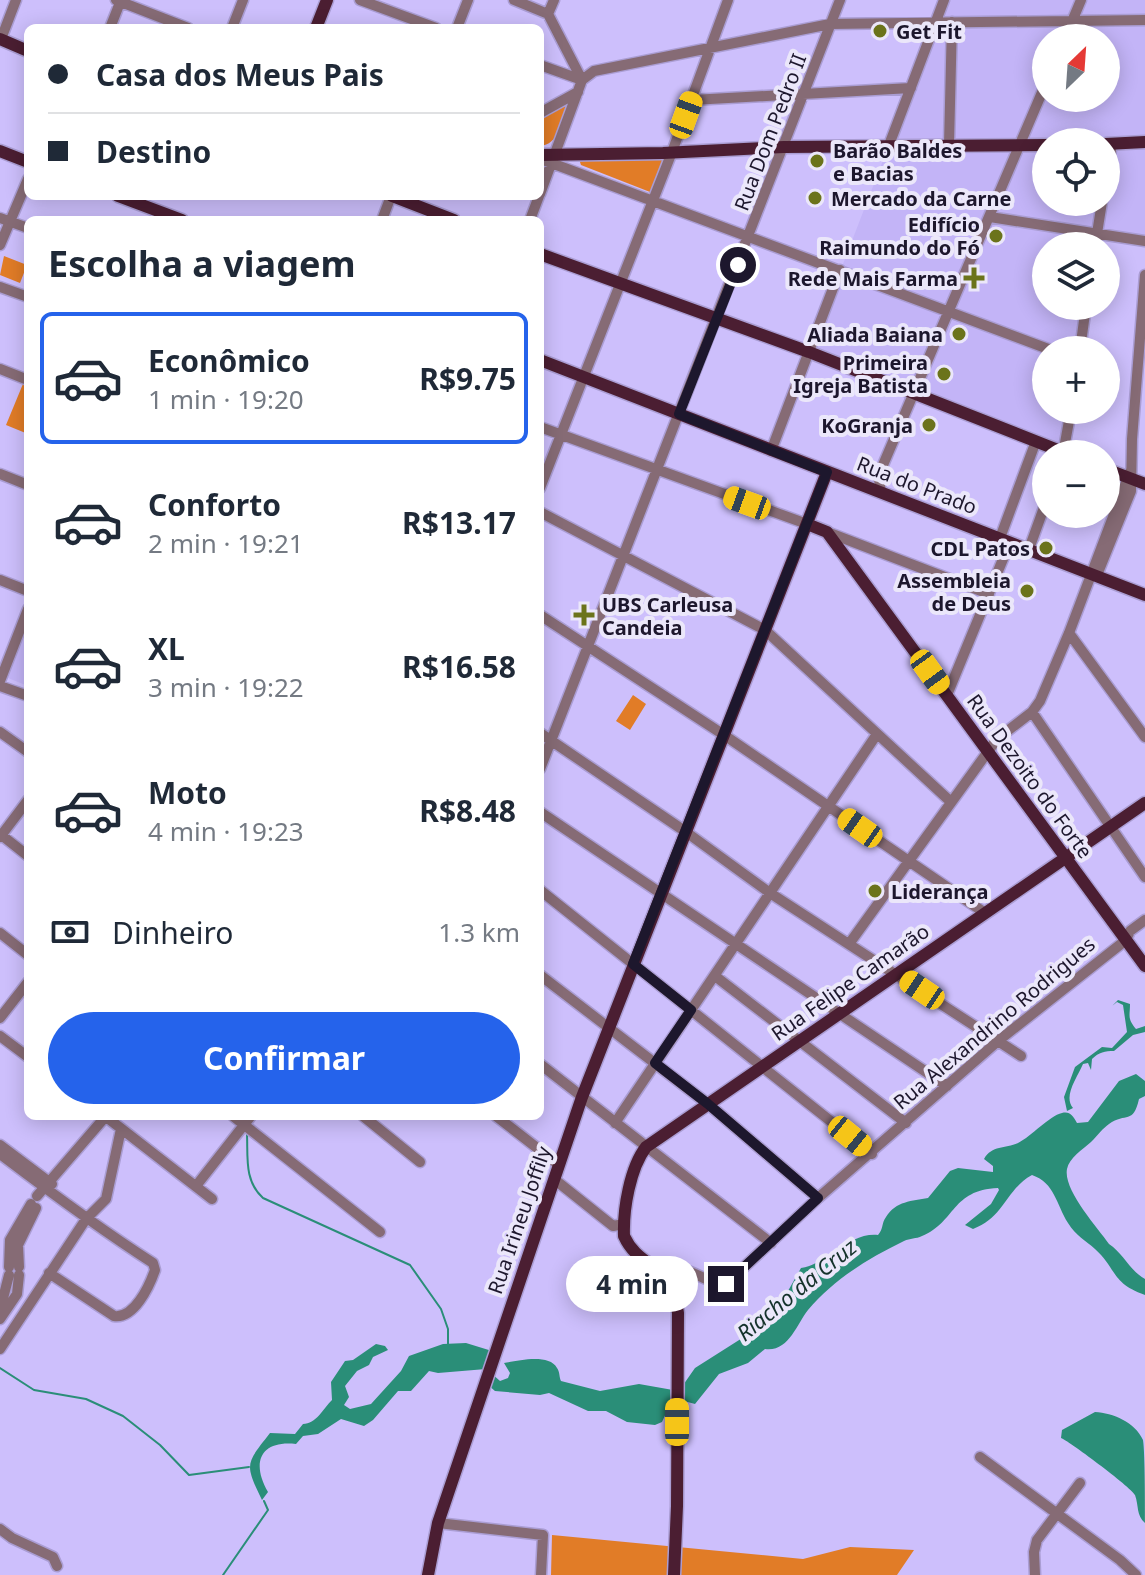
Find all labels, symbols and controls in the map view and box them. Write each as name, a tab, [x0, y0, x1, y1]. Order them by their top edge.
place label: Get Fit	[896, 18, 962, 45]
marker: Get Fit	[871, 22, 889, 40]
north arrow	[1032, 24, 1120, 112]
map controls	[1032, 24, 1120, 528]
street label: Rua Dom Pedro II	[728, 50, 812, 214]
text: Casa dos Meus Pais	[96, 54, 384, 95]
car	[667, 88, 705, 142]
button: locate	[1032, 128, 1120, 216]
text: Destino	[96, 131, 211, 172]
place label: Barão Baldes e Bacias	[833, 137, 962, 187]
marker: Barão Baldes e Bacias	[808, 152, 826, 170]
place label: Mercado da Carne	[831, 185, 1012, 212]
marker: Mercado da Carne	[806, 189, 824, 207]
place label: Edifício Raimundo do Fó	[819, 211, 980, 261]
marker: Edifício Raimundo do Fó	[987, 227, 1005, 245]
button: layers	[1032, 232, 1120, 320]
text: Escolha a viagem	[48, 239, 356, 288]
route start	[720, 247, 756, 283]
place label: Rede Mais Farma	[788, 265, 958, 292]
marker: Rede Mais Farma	[965, 269, 983, 287]
place label: Aliada Baiana	[807, 321, 943, 348]
marker: Aliada Baiana	[950, 325, 968, 343]
button: +	[1032, 336, 1120, 424]
text: Econômico	[148, 340, 310, 381]
icon: car	[52, 342, 124, 414]
place label: Primeira Igreja Batista	[793, 349, 928, 399]
text: R$9.75	[419, 358, 516, 399]
marker: Primeira Igreja Batista	[935, 365, 953, 383]
text: 1 min · 19:20	[148, 381, 304, 417]
place label: KoGranja	[821, 412, 913, 439]
marker: KoGranja	[920, 416, 938, 434]
button: −	[1032, 440, 1120, 528]
street label: Rua do Prado	[853, 450, 981, 520]
text: Conforto	[148, 484, 281, 525]
car	[720, 484, 774, 522]
icon: car	[52, 486, 124, 558]
text: R$13.17	[402, 502, 516, 543]
text: 2 min · 19:21	[148, 525, 304, 561]
place label: CDL Patos	[931, 535, 1030, 562]
marker: CDL Patos	[1037, 539, 1055, 557]
place label: Assembleia de Deus	[897, 567, 1011, 617]
marker: Assembleia de Deus	[1018, 582, 1036, 600]
place label: UBS Carleusa Candeia	[602, 591, 733, 641]
marker: UBS Carleusa Candeia	[573, 604, 595, 626]
text: XL	[148, 628, 185, 669]
icon: car	[52, 630, 124, 702]
text: R$16.58	[402, 646, 516, 687]
car	[906, 646, 954, 698]
text: 3 min · 19:22	[148, 669, 304, 705]
street label: Rua Dezoito do Forte	[961, 688, 1099, 864]
text: Moto	[148, 772, 227, 813]
icon: car	[52, 774, 124, 846]
text: R$8.48	[419, 790, 516, 831]
car	[833, 804, 887, 852]
text: 4 min · 19:23	[148, 813, 304, 849]
place label: Liderança	[891, 878, 989, 905]
marker: Liderança	[866, 882, 884, 900]
icon: cash	[48, 910, 92, 954]
text: Dinheiro	[112, 912, 233, 953]
text: 1.3 km	[438, 914, 520, 950]
street label: Rua Felipe Camarão	[766, 917, 934, 1047]
street label: Rua Alexandrino Rodrigues	[888, 931, 1100, 1115]
car	[895, 967, 949, 1013]
button: Confirmar	[48, 1012, 520, 1104]
car	[824, 1112, 876, 1160]
street label: Rua Irineu Joffily	[481, 1142, 557, 1297]
water label: Riacho da Cruz	[730, 1231, 863, 1347]
callout: 4 min	[566, 1256, 698, 1312]
text: 4 min	[596, 1266, 668, 1302]
route end	[708, 1266, 744, 1302]
car	[665, 1398, 689, 1446]

